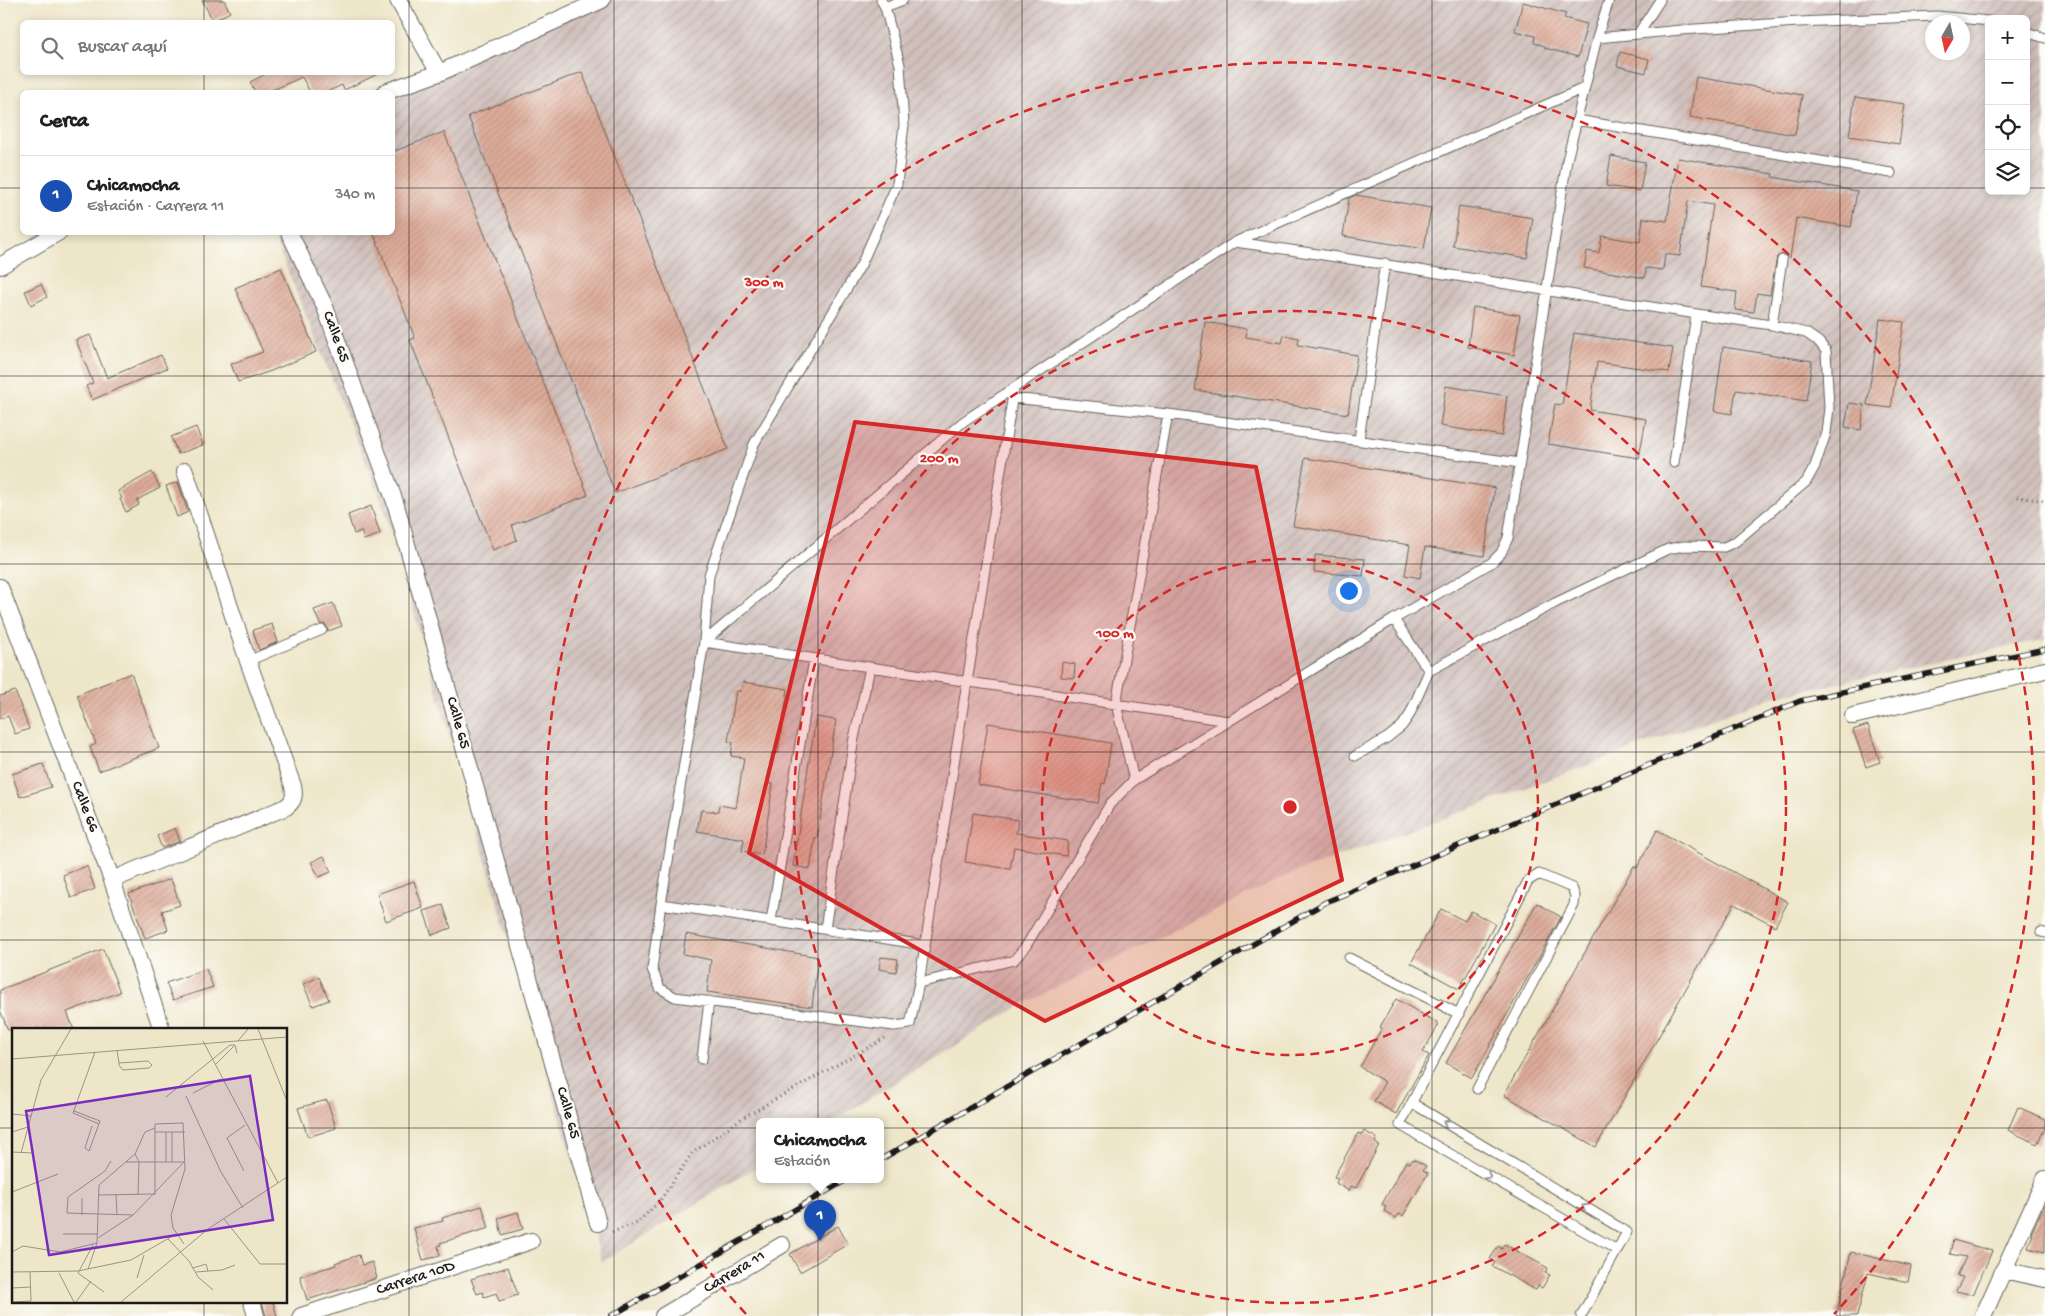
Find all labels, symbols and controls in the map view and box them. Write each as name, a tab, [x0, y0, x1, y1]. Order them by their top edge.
north arrow	[1925, 15, 1970, 60]
map controls	[1985, 15, 2030, 195]
button: +	[1985, 15, 2030, 60]
search box	[20, 20, 395, 75]
icon: search	[38, 34, 66, 62]
text: Buscar aquí	[78, 36, 167, 59]
button: −	[1985, 60, 2030, 105]
button: locate	[1985, 105, 2030, 150]
text: Cerca	[40, 110, 88, 135]
button: layers	[1985, 150, 2030, 195]
text: Chicamocha	[87, 175, 179, 198]
text: 1	[53, 186, 59, 205]
text: 340 m	[335, 186, 375, 205]
text: Estación · Carrera 11	[87, 198, 224, 217]
text: 300 m	[743, 274, 784, 292]
street label: Calle 65	[317, 309, 353, 365]
text: 200 m	[920, 450, 959, 468]
your location	[1336, 578, 1362, 604]
text: 100 m	[1095, 625, 1134, 643]
street label: Calle 65	[441, 695, 473, 751]
street label: Calle 66	[66, 779, 103, 836]
centre of rings	[1281, 798, 1299, 816]
inset map	[12, 1028, 288, 1304]
street label: Calle 65	[551, 1085, 583, 1141]
popup	[756, 1118, 884, 1183]
one-way arrow	[1442, 1120, 1451, 1130]
text: Chicamocha	[774, 1130, 866, 1153]
text: Estación	[774, 1153, 830, 1172]
one-way arrow	[1482, 1170, 1491, 1180]
pin: 1	[804, 1200, 836, 1241]
one-way arrow	[1582, 1203, 1591, 1213]
street label: Carrera 11	[701, 1247, 769, 1299]
street label: Carrera 10D	[374, 1257, 458, 1301]

